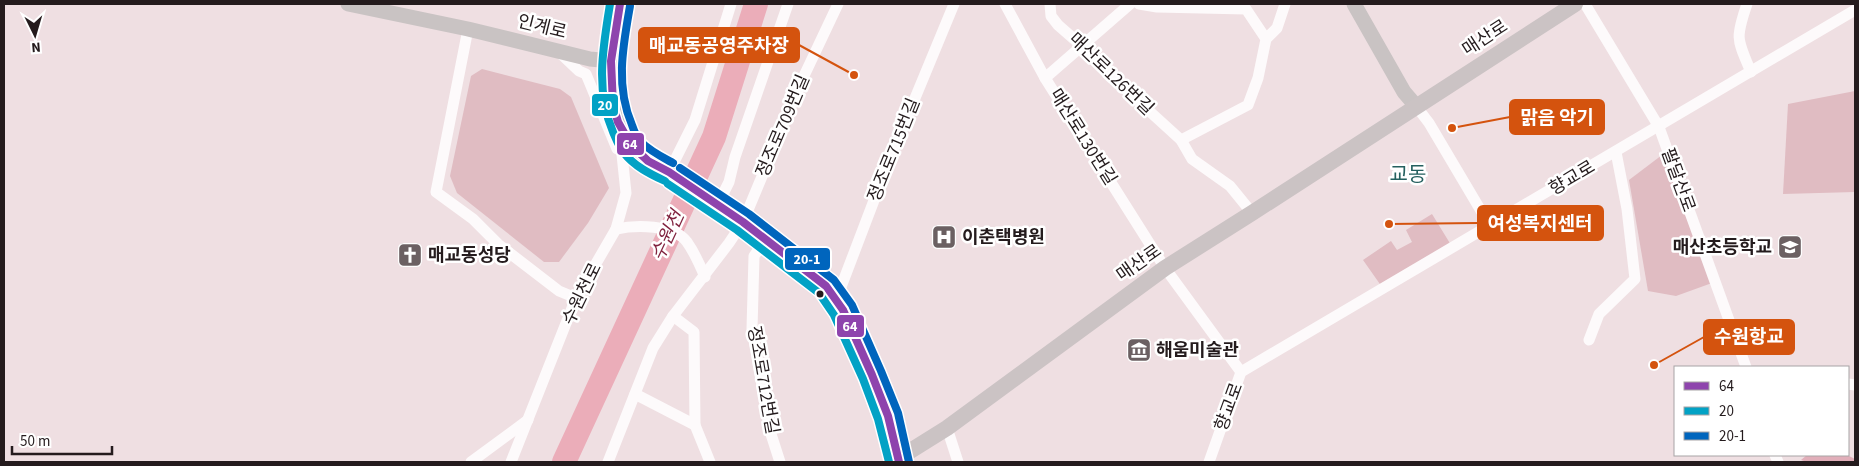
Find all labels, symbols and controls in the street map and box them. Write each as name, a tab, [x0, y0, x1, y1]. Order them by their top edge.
street label: 인계로	[515, 9, 569, 45]
north arrow	[10, 10, 60, 60]
street label: 매산로	[1457, 14, 1513, 62]
street label: 매산로126번길	[1063, 27, 1159, 121]
callout: 매교동공영주차장	[639, 28, 799, 62]
text: 매교동공영주차장	[649, 33, 789, 60]
text: N	[31, 37, 42, 57]
street label: 정조로709번길	[750, 71, 816, 181]
street label: 매산로130번길	[1043, 84, 1123, 190]
line badge: 20	[591, 93, 619, 117]
street label: 정조로715번길	[862, 94, 926, 206]
text: 20	[598, 96, 612, 116]
callout: 맑음 악기	[1510, 100, 1604, 134]
text: 맑음 악기	[1520, 105, 1594, 132]
line badge: 64	[616, 132, 645, 156]
text: 64	[623, 135, 638, 155]
street label: 팔달산로	[1655, 145, 1701, 215]
street label: 향교로	[1544, 154, 1600, 202]
district label: 교동	[1390, 161, 1426, 189]
water label: 수원천	[645, 205, 692, 265]
callout: 여성복지센터	[1478, 206, 1603, 240]
text: 여성복지센터	[1488, 211, 1592, 238]
hospital icon: 이춘택병원	[931, 224, 957, 250]
place label: 이춘택병원	[962, 225, 1045, 250]
school or university icon: 매산초등학교	[1777, 234, 1803, 260]
place label: 매산초등학교	[1673, 235, 1772, 260]
street label: 매산로	[1111, 239, 1167, 287]
church icon: 매교동성당	[397, 242, 423, 268]
place label: 매교동성당	[428, 243, 511, 268]
line badge: 20-1	[784, 247, 831, 271]
text: 20-1	[794, 250, 820, 270]
street label: 수원천로	[556, 259, 608, 329]
unlabelled marker	[815, 289, 825, 299]
line badge: 64	[836, 314, 865, 338]
text: 64	[843, 317, 858, 337]
callout: 수원항교	[1704, 320, 1794, 354]
street label: 정조로712번길	[741, 324, 785, 436]
text: 수원항교	[1714, 324, 1784, 351]
museum icon: 해움미술관	[1126, 337, 1152, 363]
place label: 해움미술관	[1156, 338, 1239, 363]
legend	[1674, 366, 1849, 456]
text: 64	[1719, 376, 1734, 397]
street label: 향교로	[1209, 379, 1249, 435]
text: 20	[1719, 401, 1734, 422]
scale bar	[12, 424, 112, 456]
text: 20-1	[1719, 426, 1746, 447]
text: 50 m	[20, 431, 50, 452]

